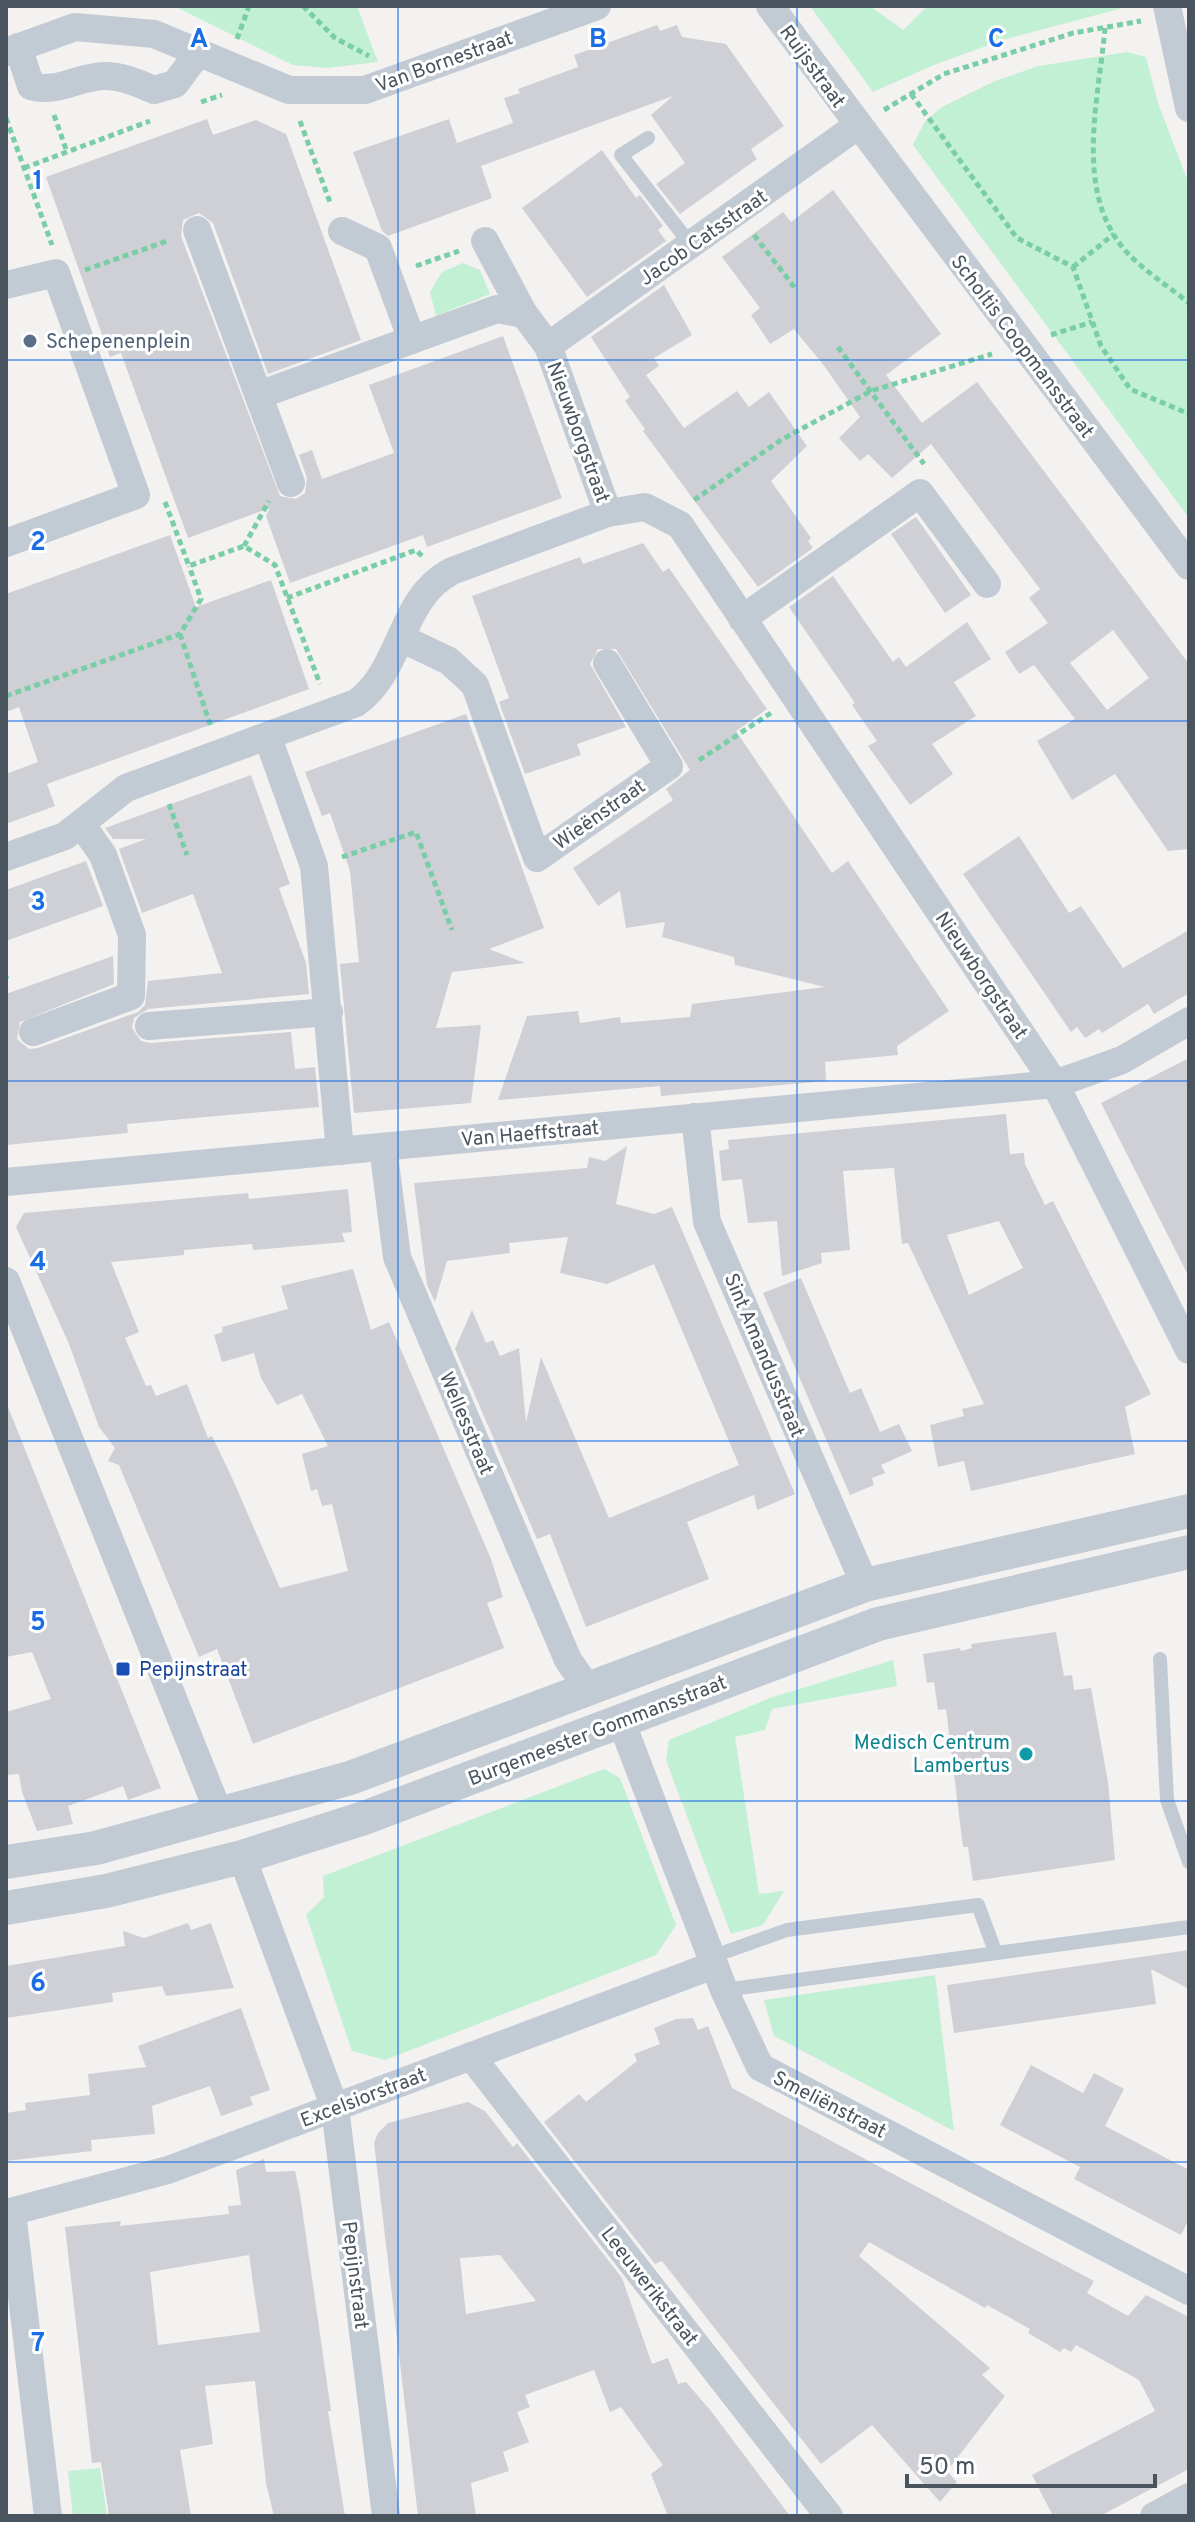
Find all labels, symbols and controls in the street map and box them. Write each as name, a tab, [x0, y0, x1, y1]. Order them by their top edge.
street label: Ruijsstraat	[773, 21, 850, 114]
text: A	[190, 24, 208, 57]
text: B	[589, 24, 607, 57]
text: C	[988, 24, 1004, 57]
street label: Van Bornestraat	[372, 26, 517, 100]
text: 1	[33, 166, 43, 199]
street label: Jacob Catsstraat	[635, 185, 773, 292]
street label: Scholtis Coopmansstraat	[944, 250, 1099, 444]
place label: Schepenenplein	[46, 330, 190, 356]
marker: Schepenenplein	[21, 332, 39, 350]
street label: Nieuwborgstraat	[540, 358, 615, 507]
text: 2	[30, 527, 46, 560]
street label: Wieënstraat	[549, 774, 651, 857]
text: 3	[30, 887, 46, 920]
street label: Nieuwborgstraat	[928, 907, 1033, 1045]
street label: Van Haeffstraat	[460, 1116, 600, 1154]
text: 4	[30, 1247, 46, 1280]
street label: Sint Amandusstraat	[717, 1270, 810, 1442]
street label: Wellesstraat	[432, 1368, 498, 1479]
text: 5	[30, 1607, 46, 1640]
place label: Pepijnstraat	[139, 1658, 248, 1684]
marker: Pepijnstraat	[114, 1660, 132, 1678]
street label: Burgemeester Gommansstraat	[465, 1670, 731, 1793]
place label: Medisch Centrum Lambertus	[854, 1731, 1010, 1780]
marker: Medisch Centrum Lambertus	[1017, 1745, 1035, 1763]
text: 6	[30, 1968, 46, 2001]
street label: Excelsiorstraat	[297, 2063, 430, 2135]
street label: Smeliënstraat	[768, 2066, 890, 2146]
street label: Pepijnstraat	[334, 2220, 374, 2331]
street label: Leeuwerikstraat	[594, 2222, 703, 2352]
text: 7	[31, 2328, 45, 2361]
scale bar	[907, 2438, 1155, 2488]
text: 50 m	[919, 2453, 975, 2483]

